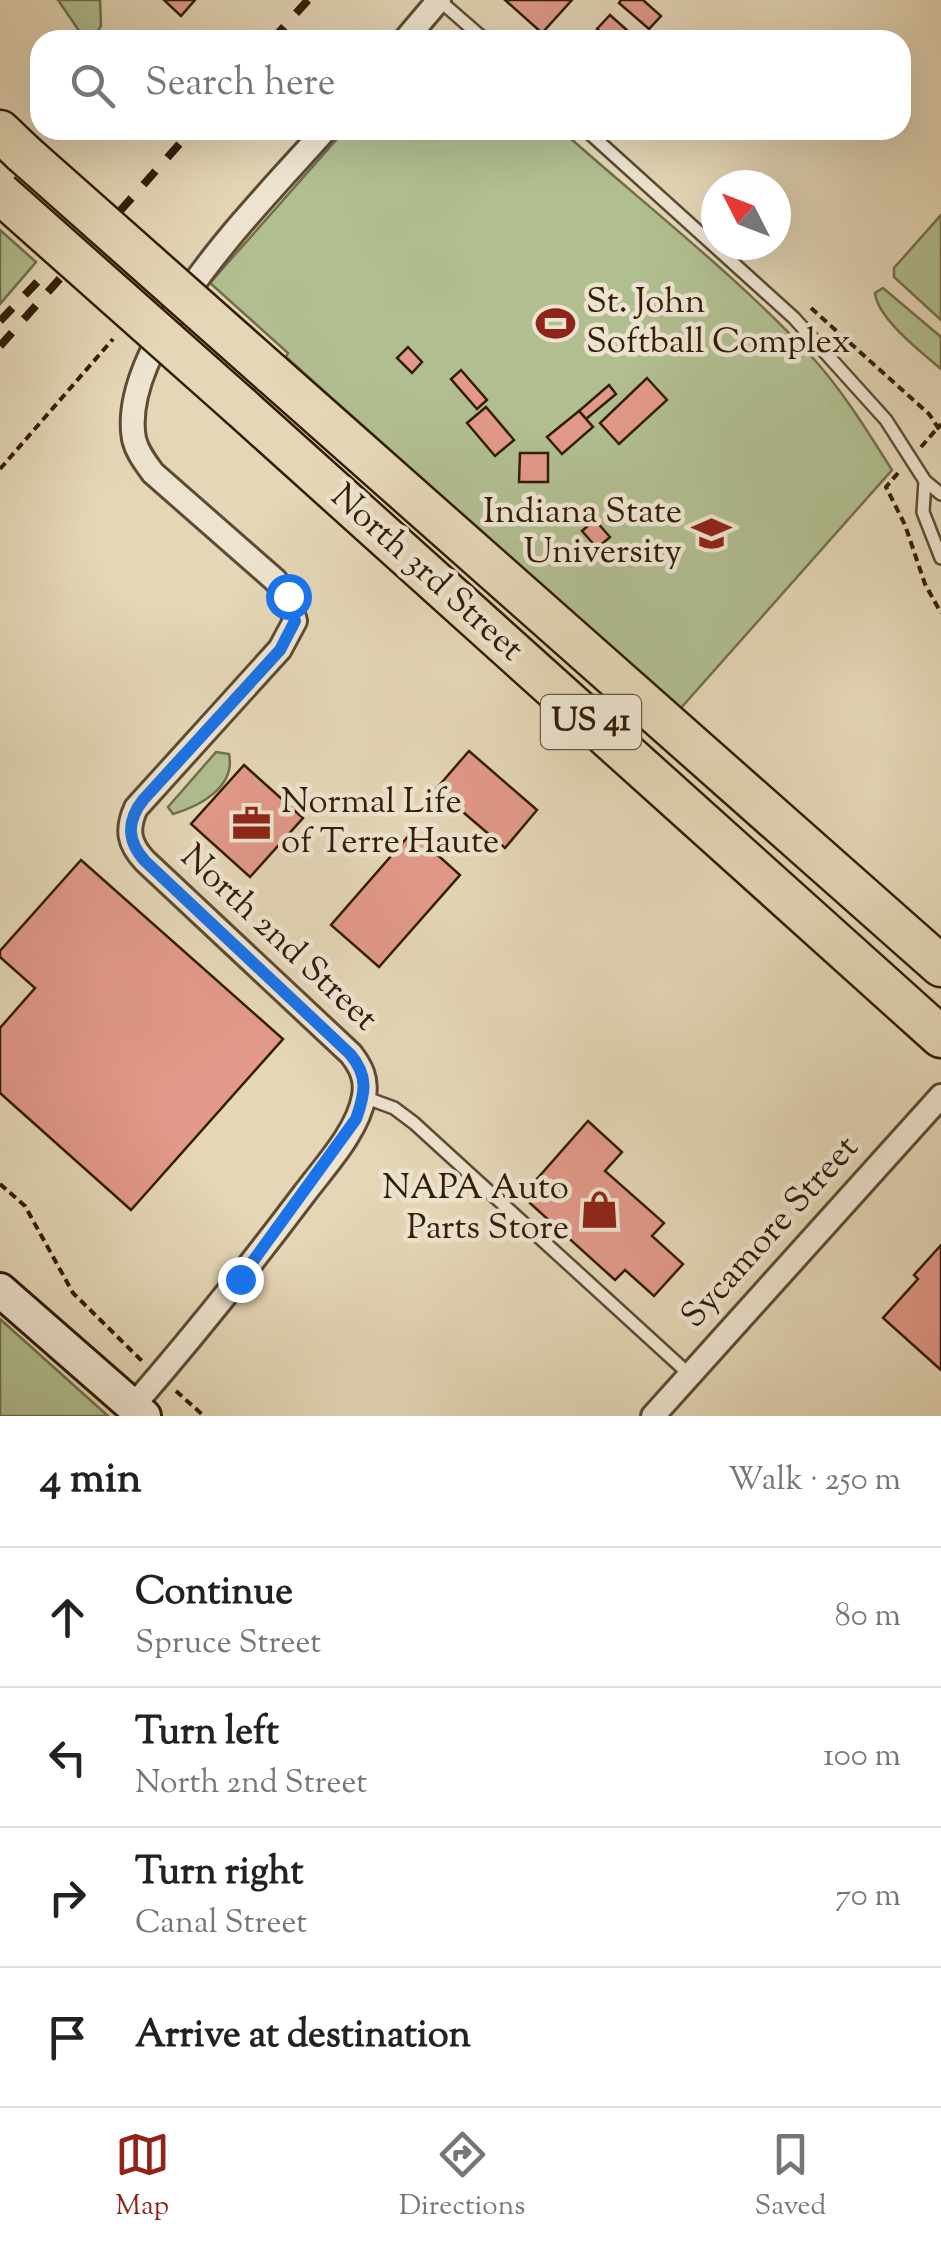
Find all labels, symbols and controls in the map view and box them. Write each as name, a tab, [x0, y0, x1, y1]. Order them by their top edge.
search box	[30, 30, 911, 140]
icon: search	[65, 58, 120, 113]
text: Search here	[145, 58, 336, 112]
north arrow	[701, 170, 791, 260]
place label: St. John Softball Complex	[586, 278, 851, 369]
sports icon: St. John Softball Complex	[535, 302, 577, 344]
street label: North 3rd Street	[318, 473, 534, 675]
place label: Indiana State University	[483, 488, 682, 579]
school or university icon: Indiana State University	[691, 512, 733, 554]
route start	[266, 574, 312, 620]
road number: US 41	[541, 695, 641, 749]
place label: Normal Life of Terre Haute	[281, 778, 499, 869]
office icon: Normal Life of Terre Haute	[230, 802, 272, 844]
street label: North 2nd Street	[168, 834, 388, 1044]
street label: Sycamore Street	[670, 1125, 872, 1341]
place label: NAPA Auto Parts Store	[382, 1164, 569, 1255]
shop icon: NAPA Auto Parts Store	[578, 1188, 620, 1230]
route end	[218, 1257, 264, 1303]
text: 4 min	[40, 1451, 142, 1511]
text: Walk · 250 m	[728, 1458, 901, 1504]
text: Continue	[135, 1567, 293, 1621]
icon: ahead	[40, 1590, 95, 1645]
text: 80 m	[835, 1594, 901, 1640]
text: Spruce Street	[135, 1621, 321, 1667]
text: Turn left	[135, 1707, 279, 1761]
icon: left	[40, 1730, 95, 1785]
text: 100 m	[823, 1734, 901, 1780]
text: North 2nd Street	[135, 1761, 367, 1807]
text: Turn right	[135, 1847, 303, 1901]
icon: right	[40, 1870, 95, 1925]
text: 70 m	[835, 1874, 901, 1920]
text: Canal Street	[135, 1901, 307, 1947]
icon: arrive	[40, 2010, 95, 2065]
text: Arrive at destination	[135, 2010, 471, 2064]
tab: Map	[115, 2127, 170, 2227]
tab: Directions	[399, 2127, 525, 2227]
tab: Saved	[754, 2127, 826, 2227]

